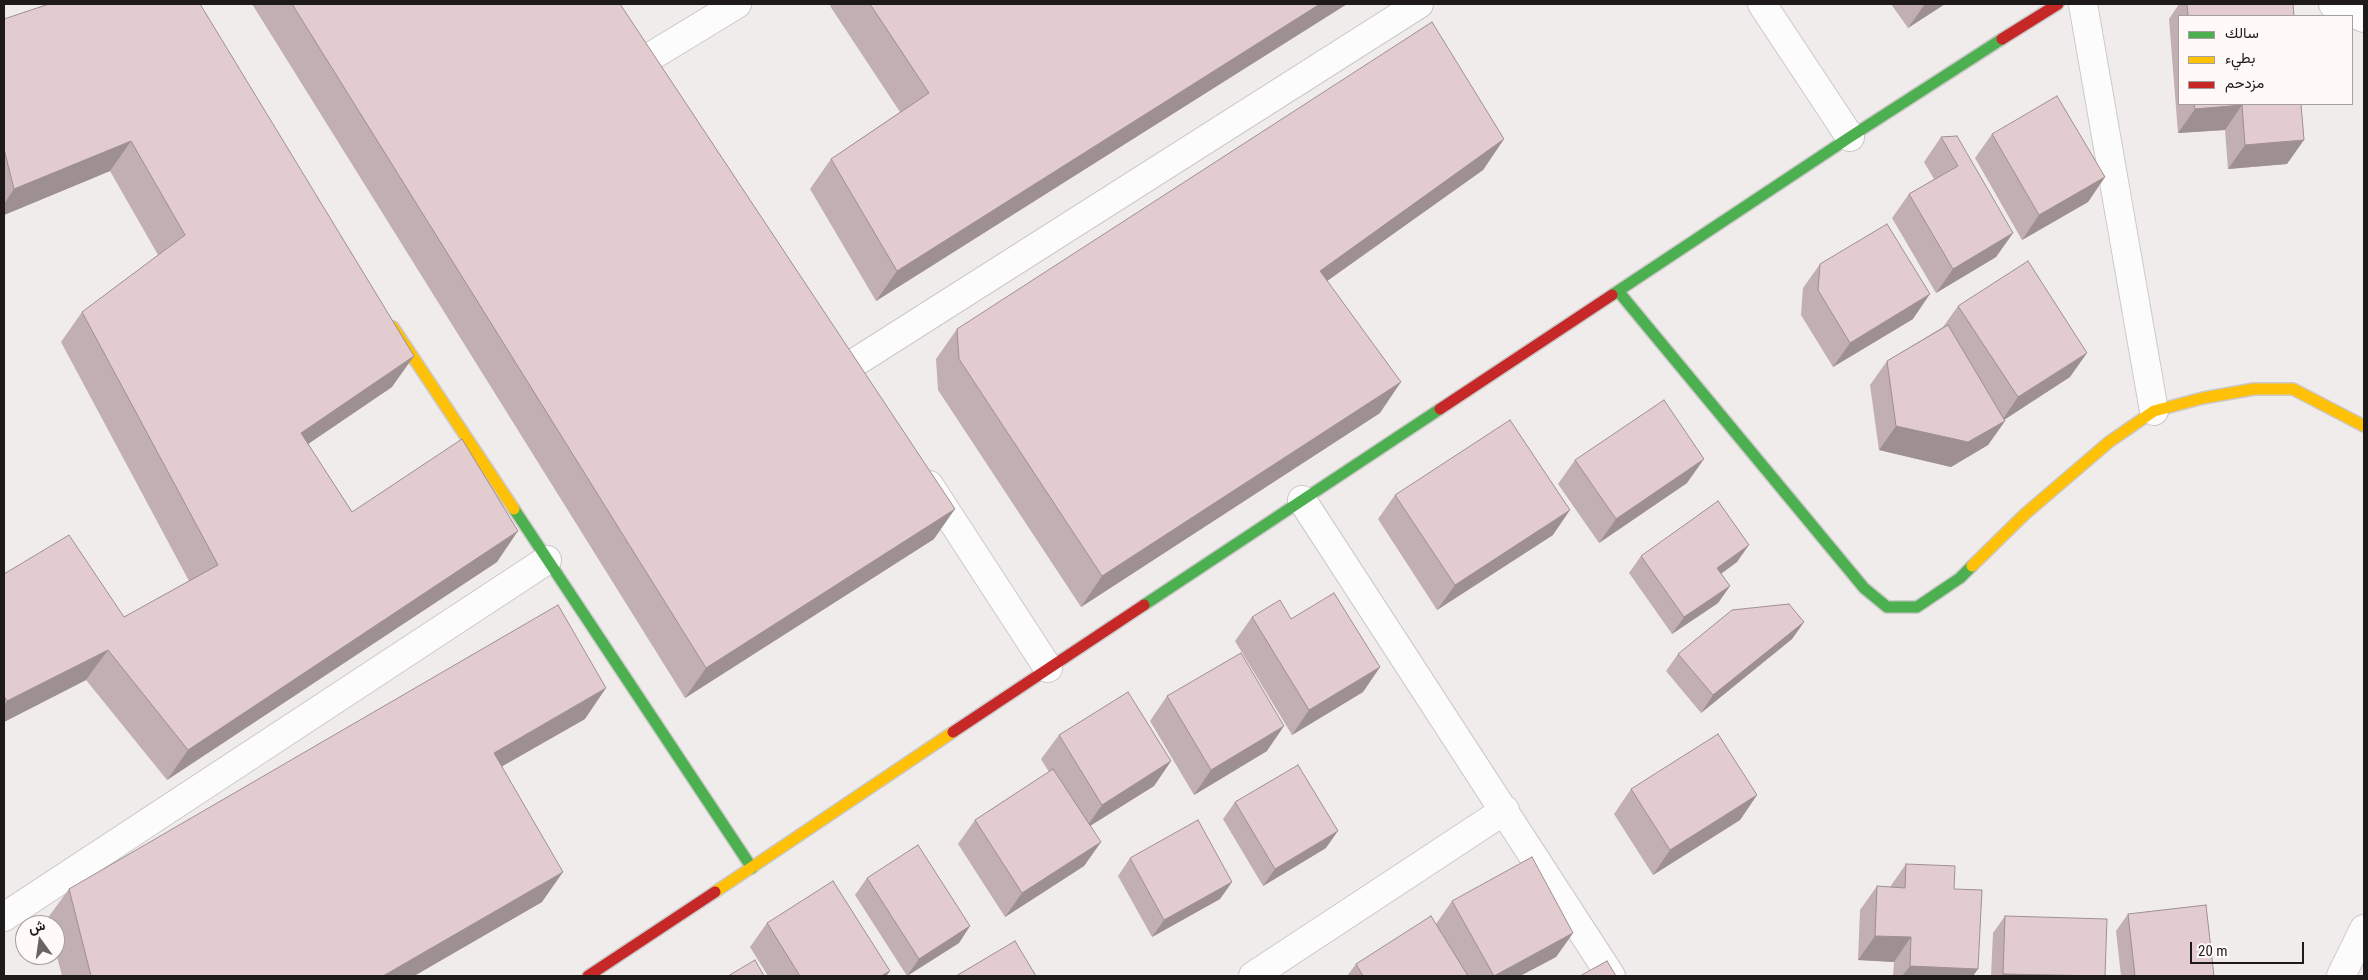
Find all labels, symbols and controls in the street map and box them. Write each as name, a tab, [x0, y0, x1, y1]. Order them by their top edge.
legend	[2178, 15, 2353, 105]
text: سالك	[2225, 24, 2259, 42]
text: بطيء	[2225, 49, 2255, 67]
text: مزدحم	[2225, 74, 2264, 92]
north arrow	[15, 915, 65, 965]
text: ش	[27, 917, 47, 936]
scale bar	[2193, 932, 2307, 964]
text: 20 m	[2198, 942, 2228, 960]

